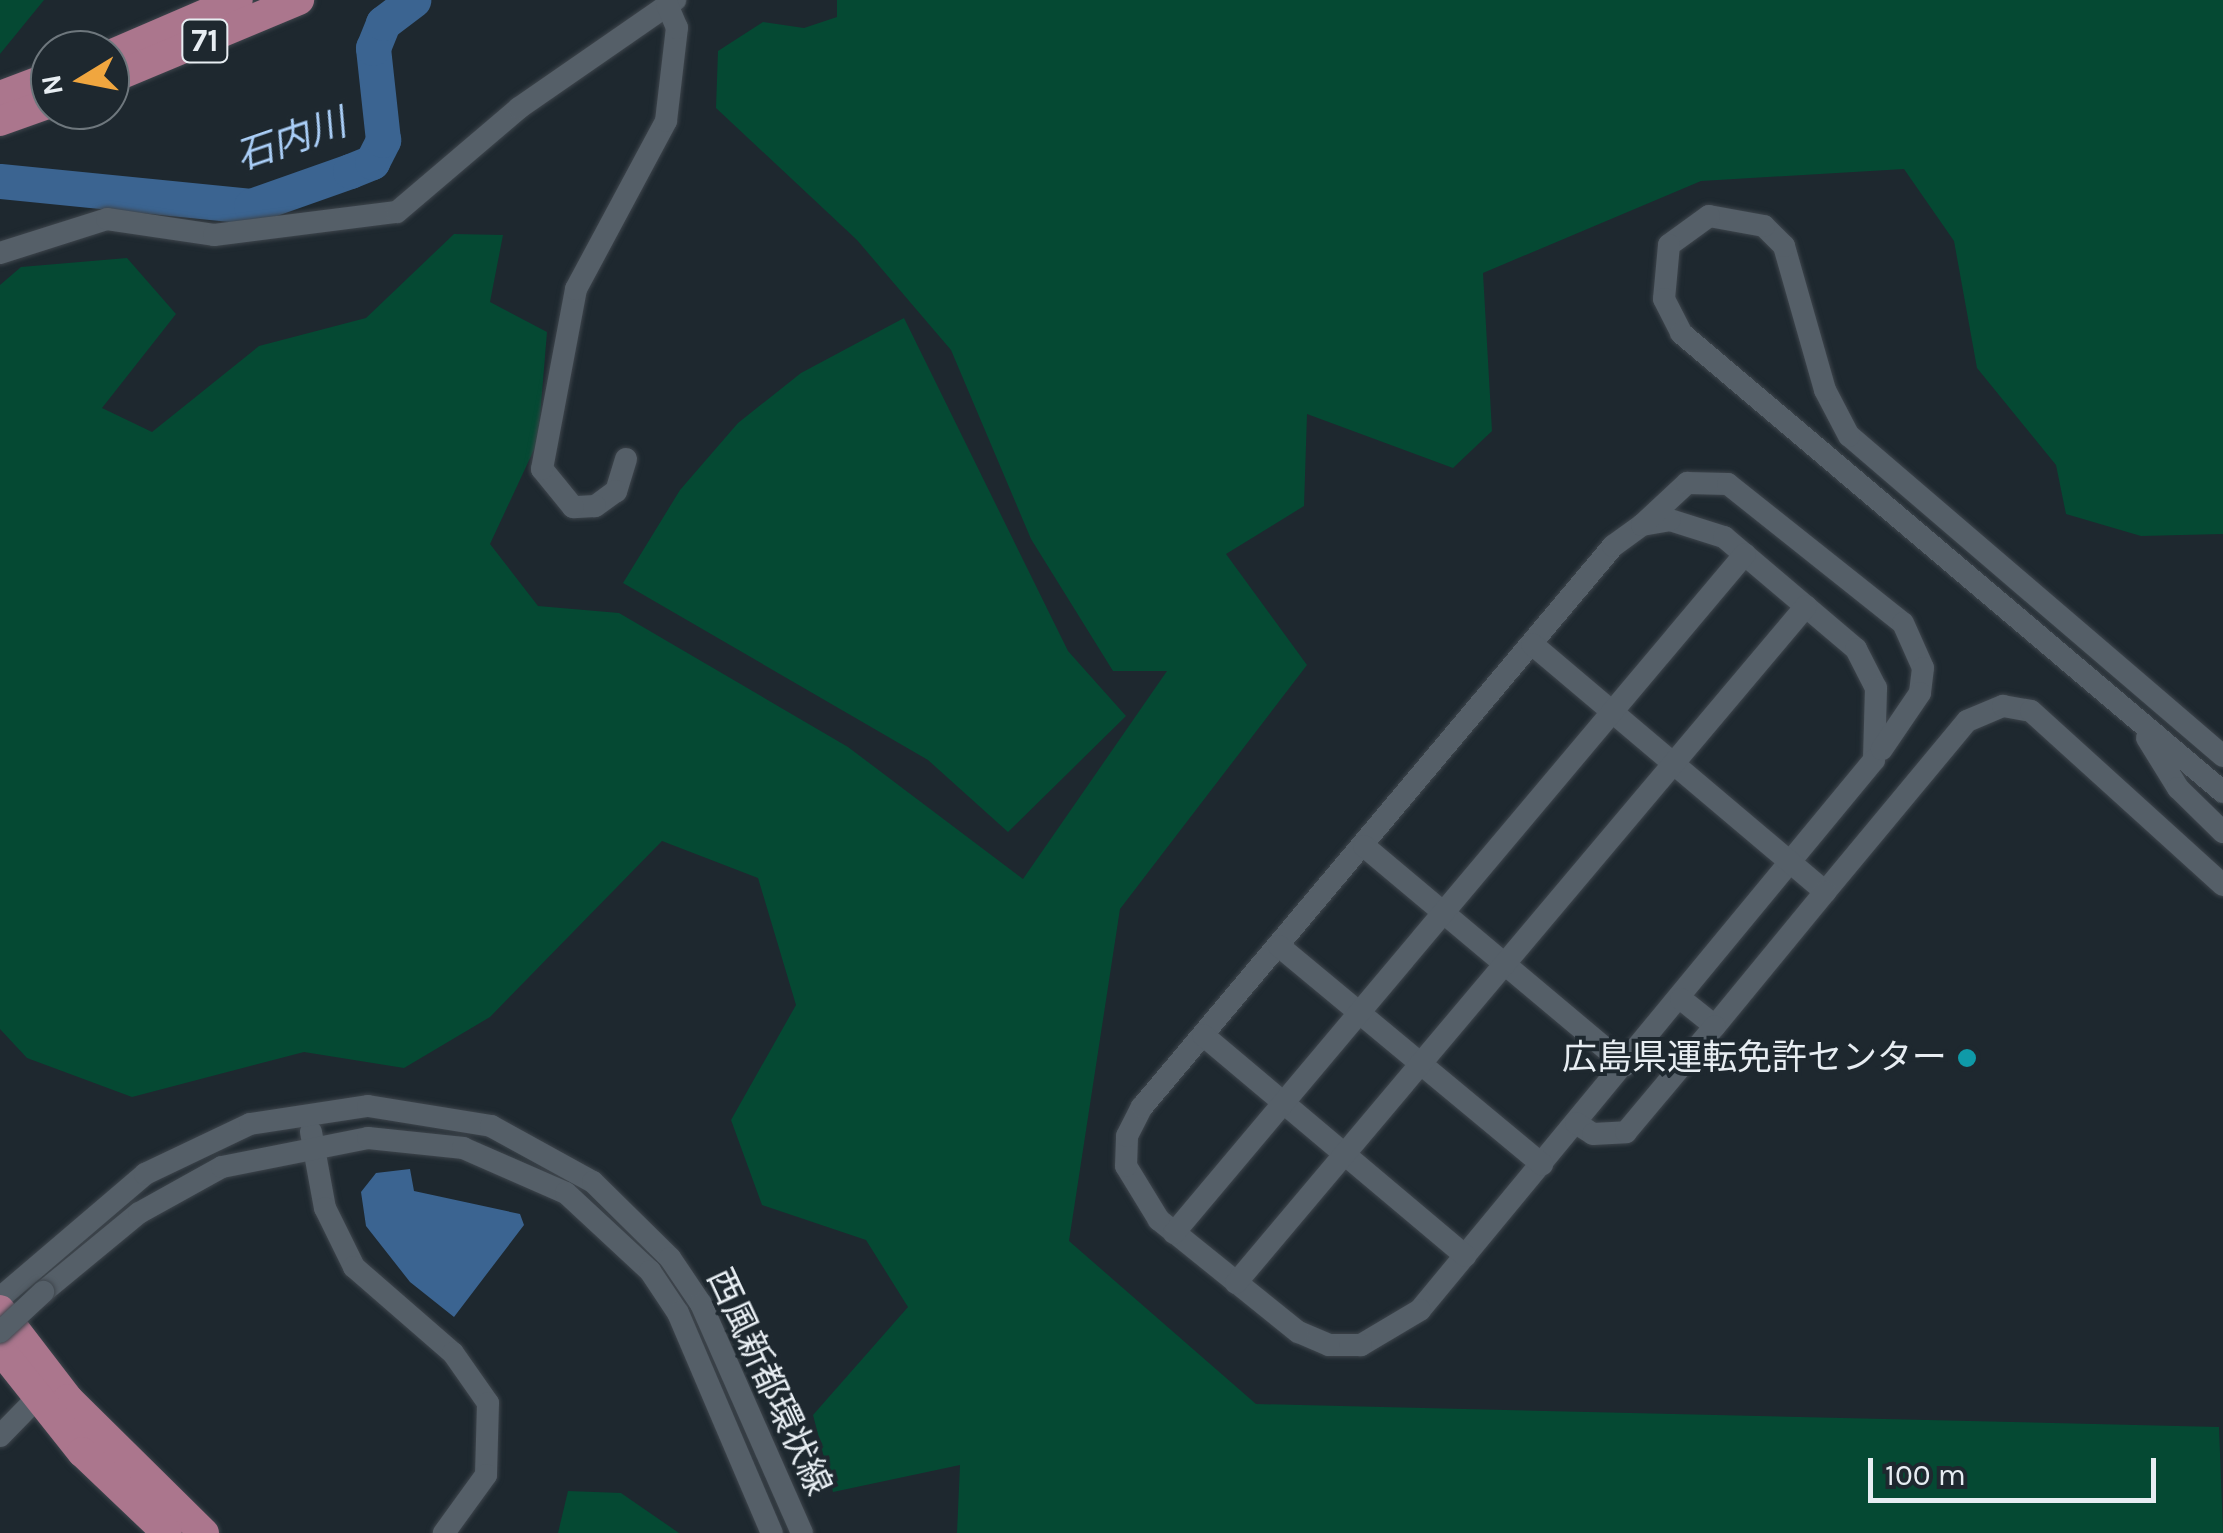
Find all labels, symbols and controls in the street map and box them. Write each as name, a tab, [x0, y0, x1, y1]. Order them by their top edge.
road number: 71	[180, 14, 230, 68]
north arrow	[30, 30, 130, 130]
text: N	[34, 72, 70, 98]
water label: 石内川	[230, 100, 352, 180]
place label: 広島県運転免許センター	[1562, 1037, 1947, 1079]
marker: 広島県運転免許センター	[1956, 1047, 1978, 1069]
street label: 西風新都環状線	[698, 1262, 840, 1502]
scale bar	[1873, 1438, 2160, 1500]
text: 100 m	[1885, 1457, 1966, 1493]

